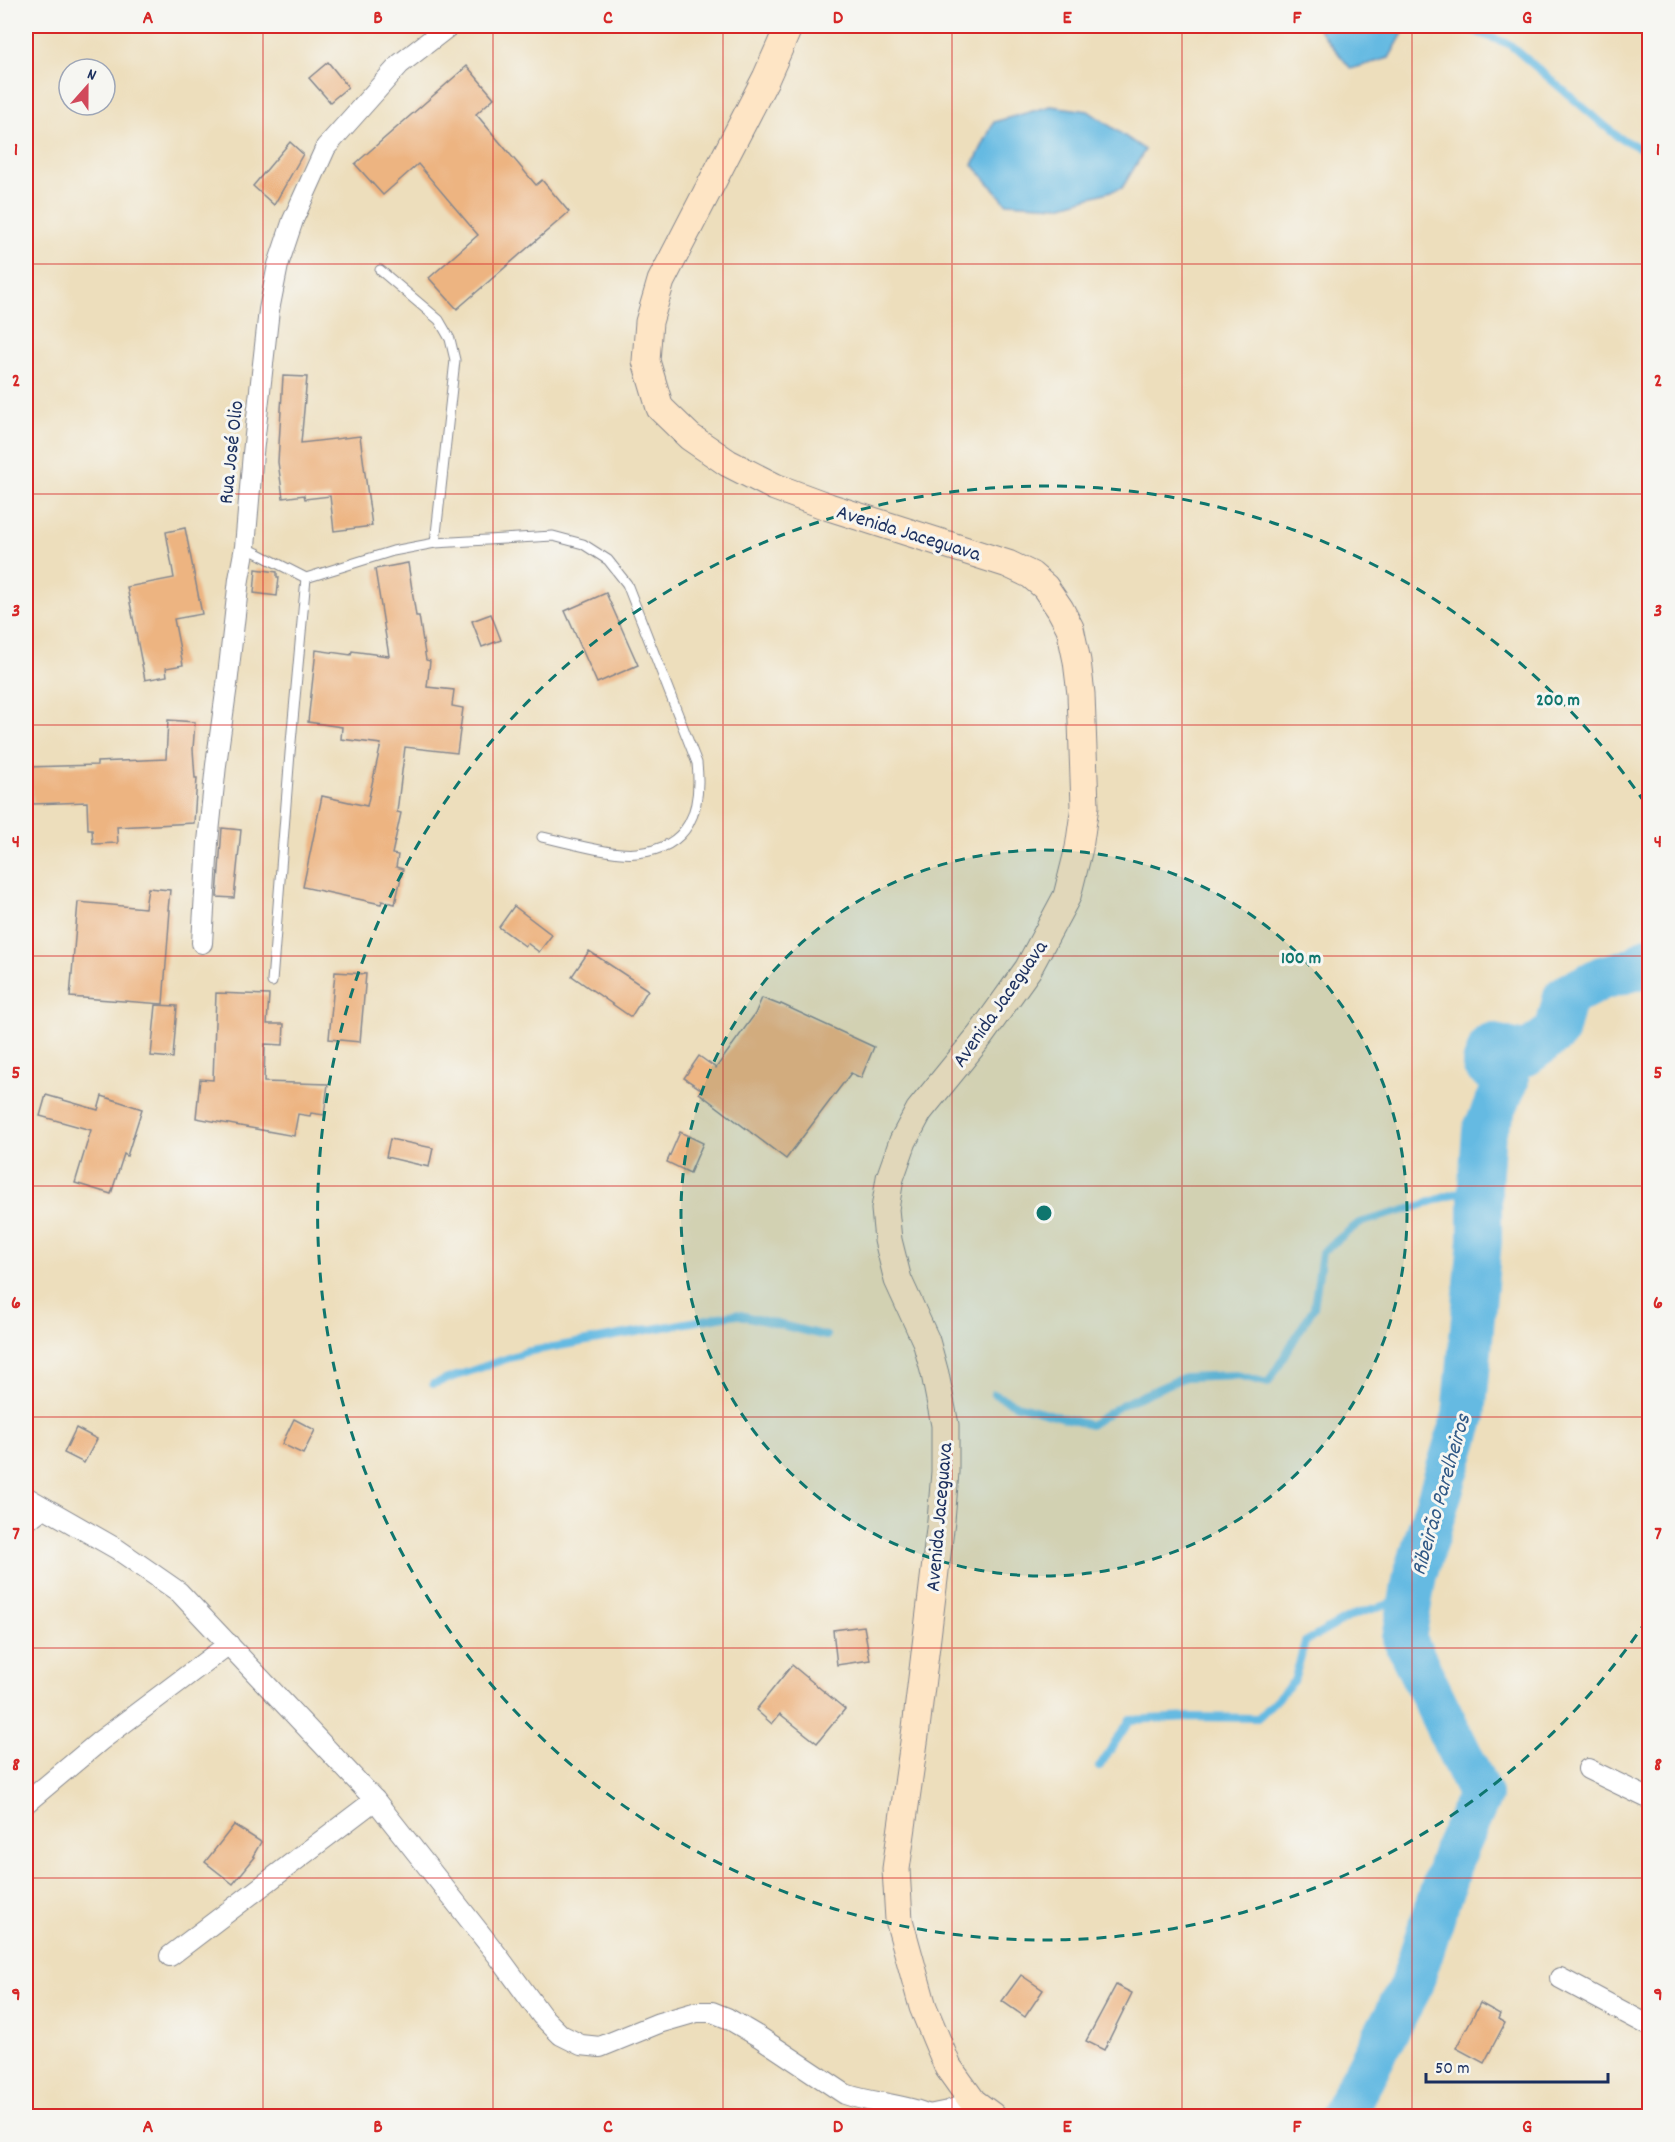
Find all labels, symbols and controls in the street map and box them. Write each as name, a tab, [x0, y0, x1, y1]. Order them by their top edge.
text: A	[143, 5, 154, 33]
text: B	[373, 5, 383, 33]
text: C	[603, 5, 613, 33]
text: D	[833, 5, 844, 33]
text: E	[1062, 5, 1072, 33]
text: F	[1293, 5, 1303, 33]
text: G	[1522, 5, 1532, 33]
north arrow	[57, 57, 117, 117]
text: N	[84, 63, 99, 88]
text: 1	[14, 137, 18, 165]
text: 1	[1656, 137, 1660, 165]
text: 2	[12, 368, 20, 396]
text: 2	[1654, 368, 1662, 396]
street label: Rua José Olio	[213, 399, 253, 506]
street label: Avenida Jaceguava	[832, 499, 985, 571]
text: 3	[12, 598, 20, 626]
text: 3	[1654, 598, 1662, 626]
text: 200 m	[1536, 689, 1580, 714]
text: 4	[12, 829, 20, 857]
text: 4	[1654, 829, 1662, 857]
street label: Avenida Jaceguava	[946, 934, 1057, 1075]
text: 100 m	[1281, 947, 1321, 972]
text: 5	[11, 1060, 21, 1088]
text: 5	[1653, 1060, 1663, 1088]
centre of rings	[1034, 1203, 1054, 1223]
text: 6	[11, 1290, 21, 1318]
text: 6	[1653, 1290, 1663, 1318]
water label: Ribeirão Parelheiros	[1405, 1410, 1480, 1579]
street label: Avenida Jaceguava	[920, 1440, 963, 1593]
text: 7	[12, 1521, 20, 1549]
text: 7	[1654, 1521, 1662, 1549]
text: 8	[12, 1752, 20, 1780]
text: 8	[1654, 1752, 1662, 1780]
text: 9	[11, 1982, 21, 2010]
text: 9	[1653, 1982, 1663, 2010]
scale bar	[1426, 2046, 1608, 2084]
text: 50 m	[1435, 2057, 1470, 2082]
text: A	[143, 2114, 154, 2142]
text: B	[373, 2114, 383, 2142]
text: C	[603, 2114, 613, 2142]
text: D	[833, 2114, 844, 2142]
text: E	[1062, 2114, 1072, 2142]
text: F	[1293, 2114, 1303, 2142]
text: G	[1522, 2114, 1532, 2142]

